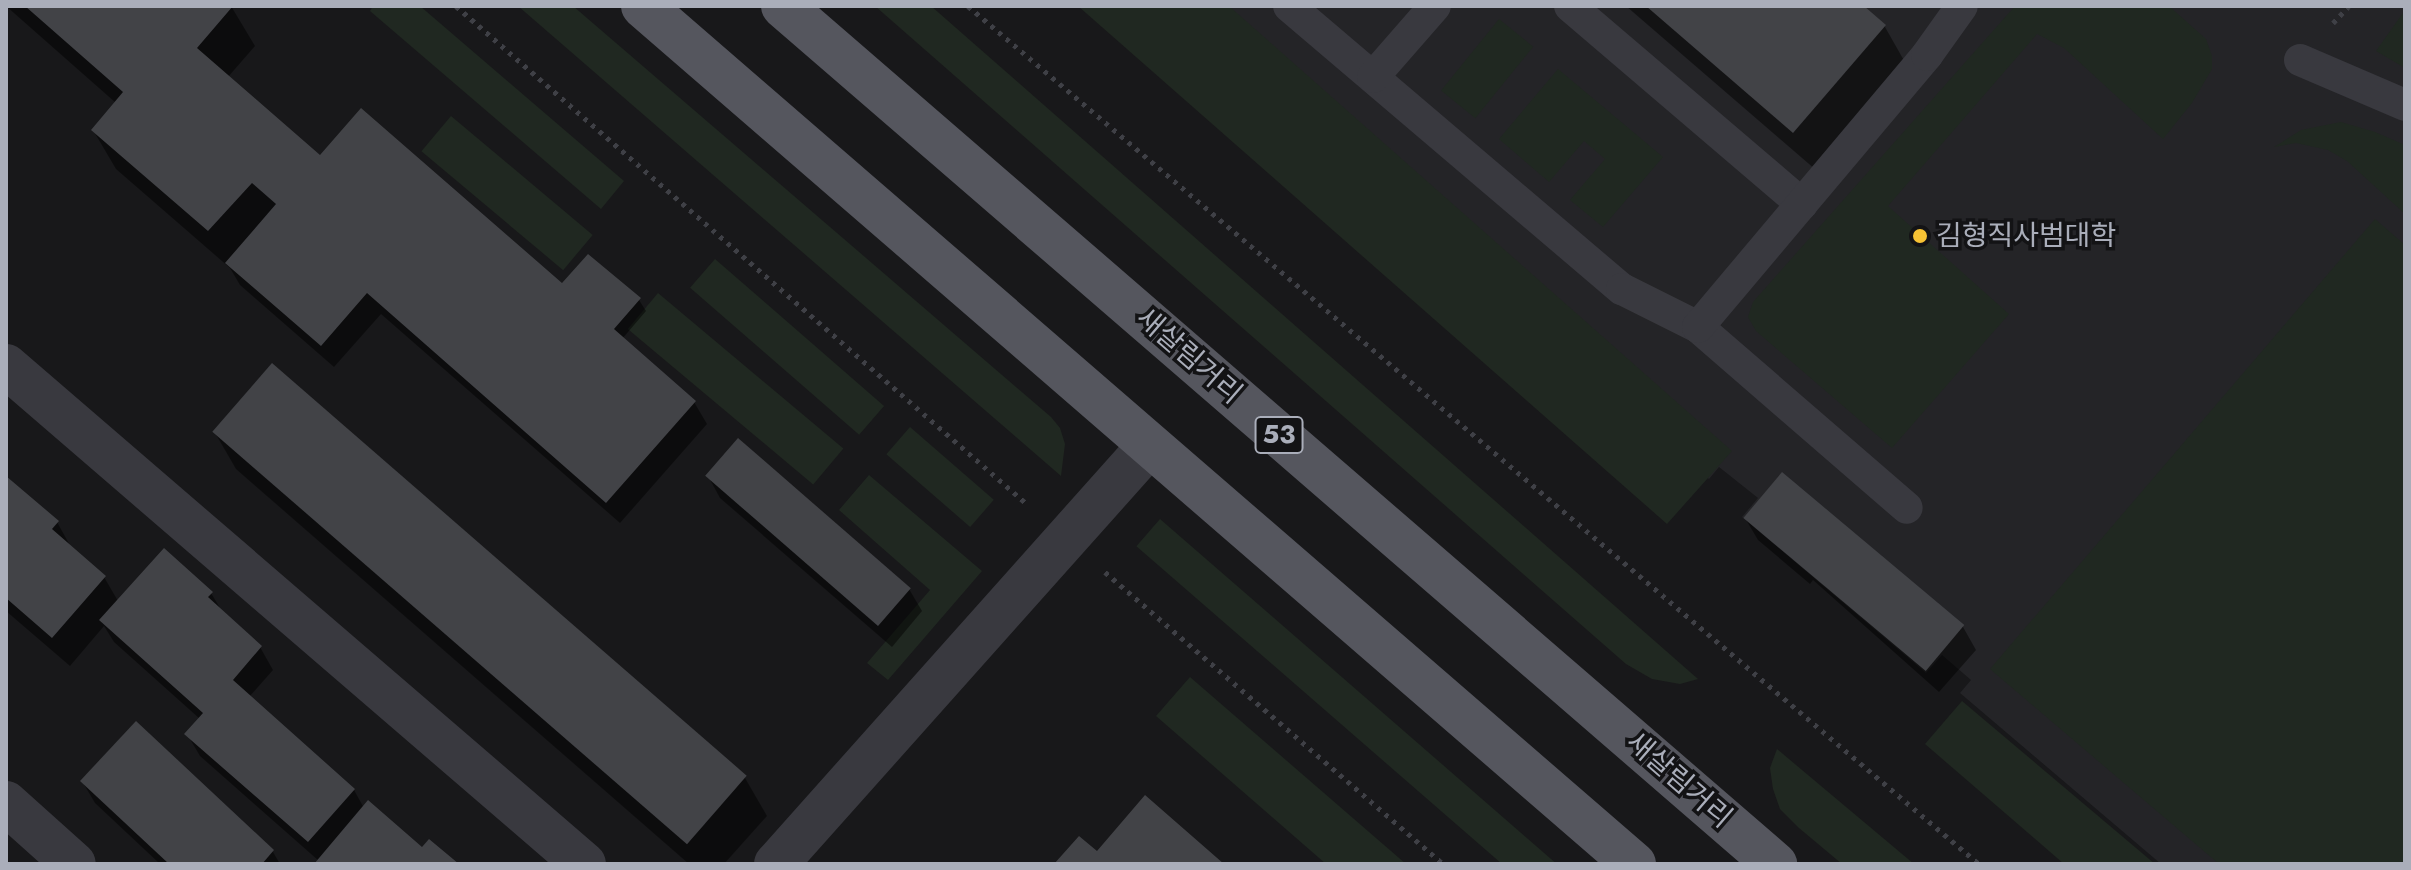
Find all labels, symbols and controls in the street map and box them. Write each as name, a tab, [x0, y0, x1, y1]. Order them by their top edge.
place label: 김형직사범대학	[1936, 219, 2116, 253]
marker: 김형직사범대학	[1911, 227, 1929, 245]
street label: 새살림거리	[1129, 301, 1249, 411]
road number: 53	[1253, 413, 1305, 457]
street label: 새살림거리	[1619, 725, 1739, 835]

